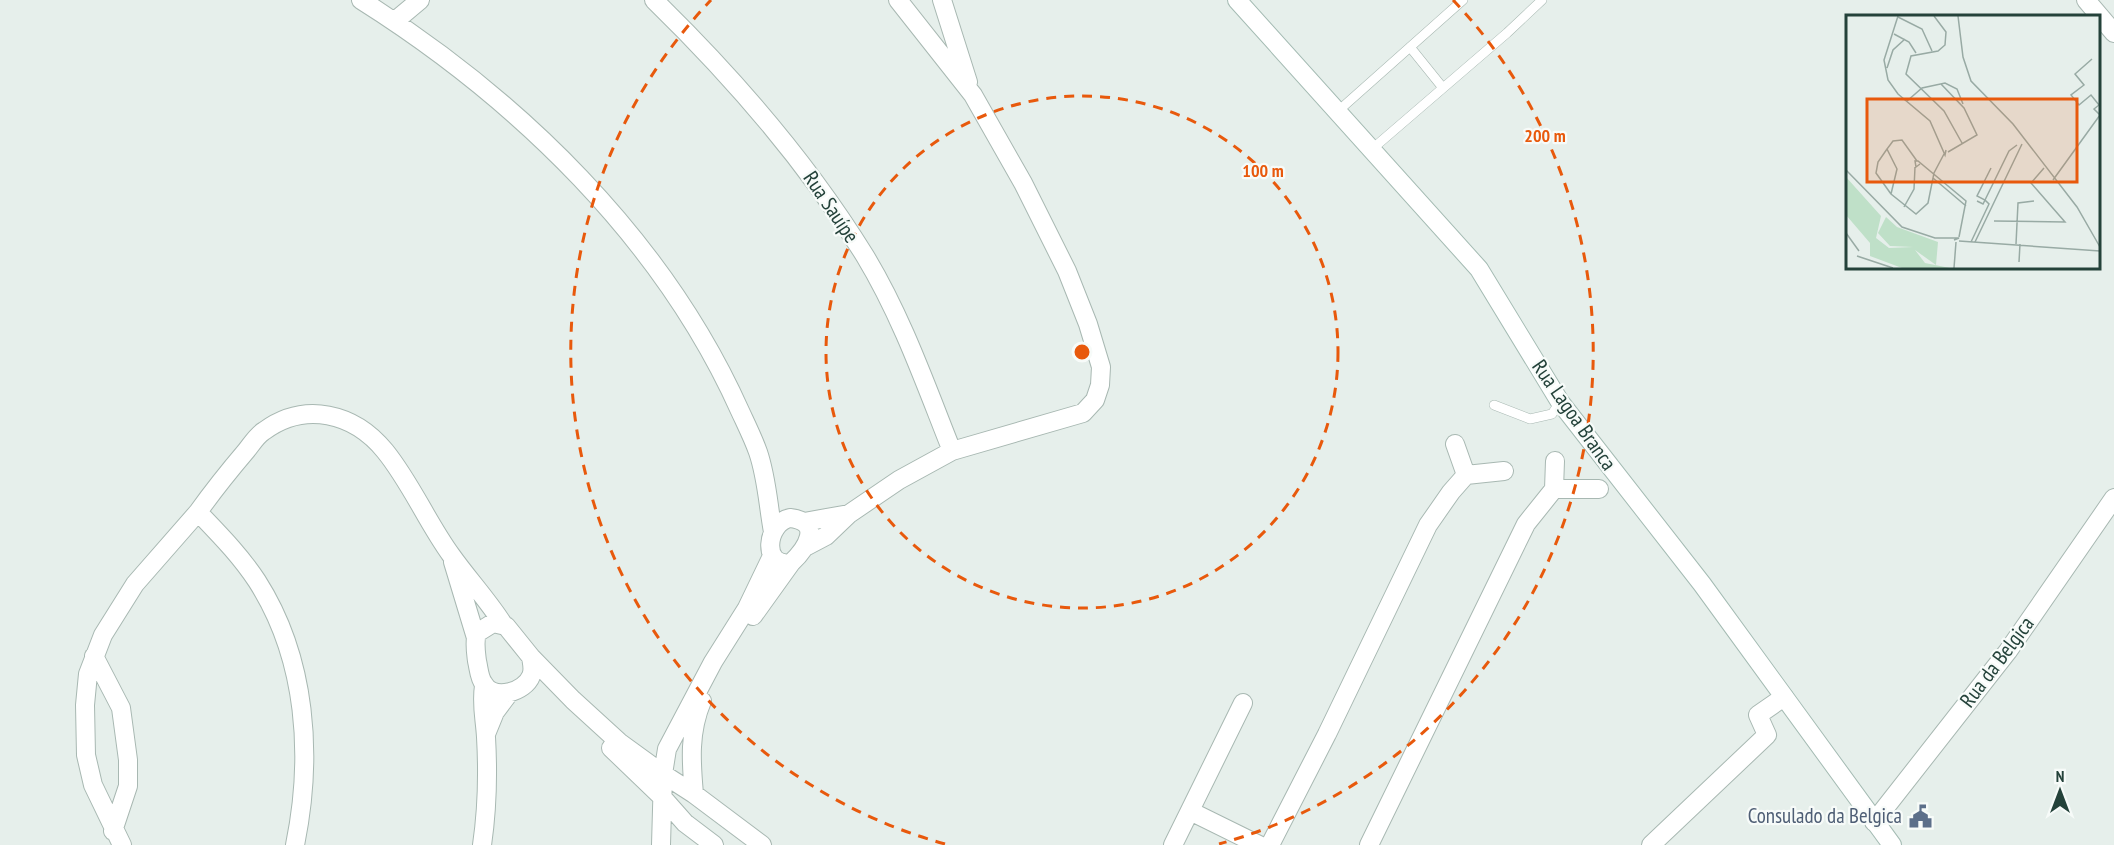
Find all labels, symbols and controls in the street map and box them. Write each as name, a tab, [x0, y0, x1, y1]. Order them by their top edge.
inset map	[1846, 15, 2099, 268]
text: 200 m	[1524, 124, 1566, 147]
text: 100 m	[1242, 159, 1284, 182]
street label: Rua Sauípe	[798, 166, 865, 248]
centre of rings	[1072, 342, 1092, 362]
street label: Rua Lagoa Branca	[1526, 354, 1622, 475]
street label: Rua da Belgica	[1954, 611, 2040, 713]
north arrow	[2030, 761, 2090, 821]
text: N	[2056, 766, 2064, 786]
place label: Consulado da Belgica	[1748, 802, 1902, 829]
public building icon: Consulado da Belgica	[1907, 803, 1933, 829]

